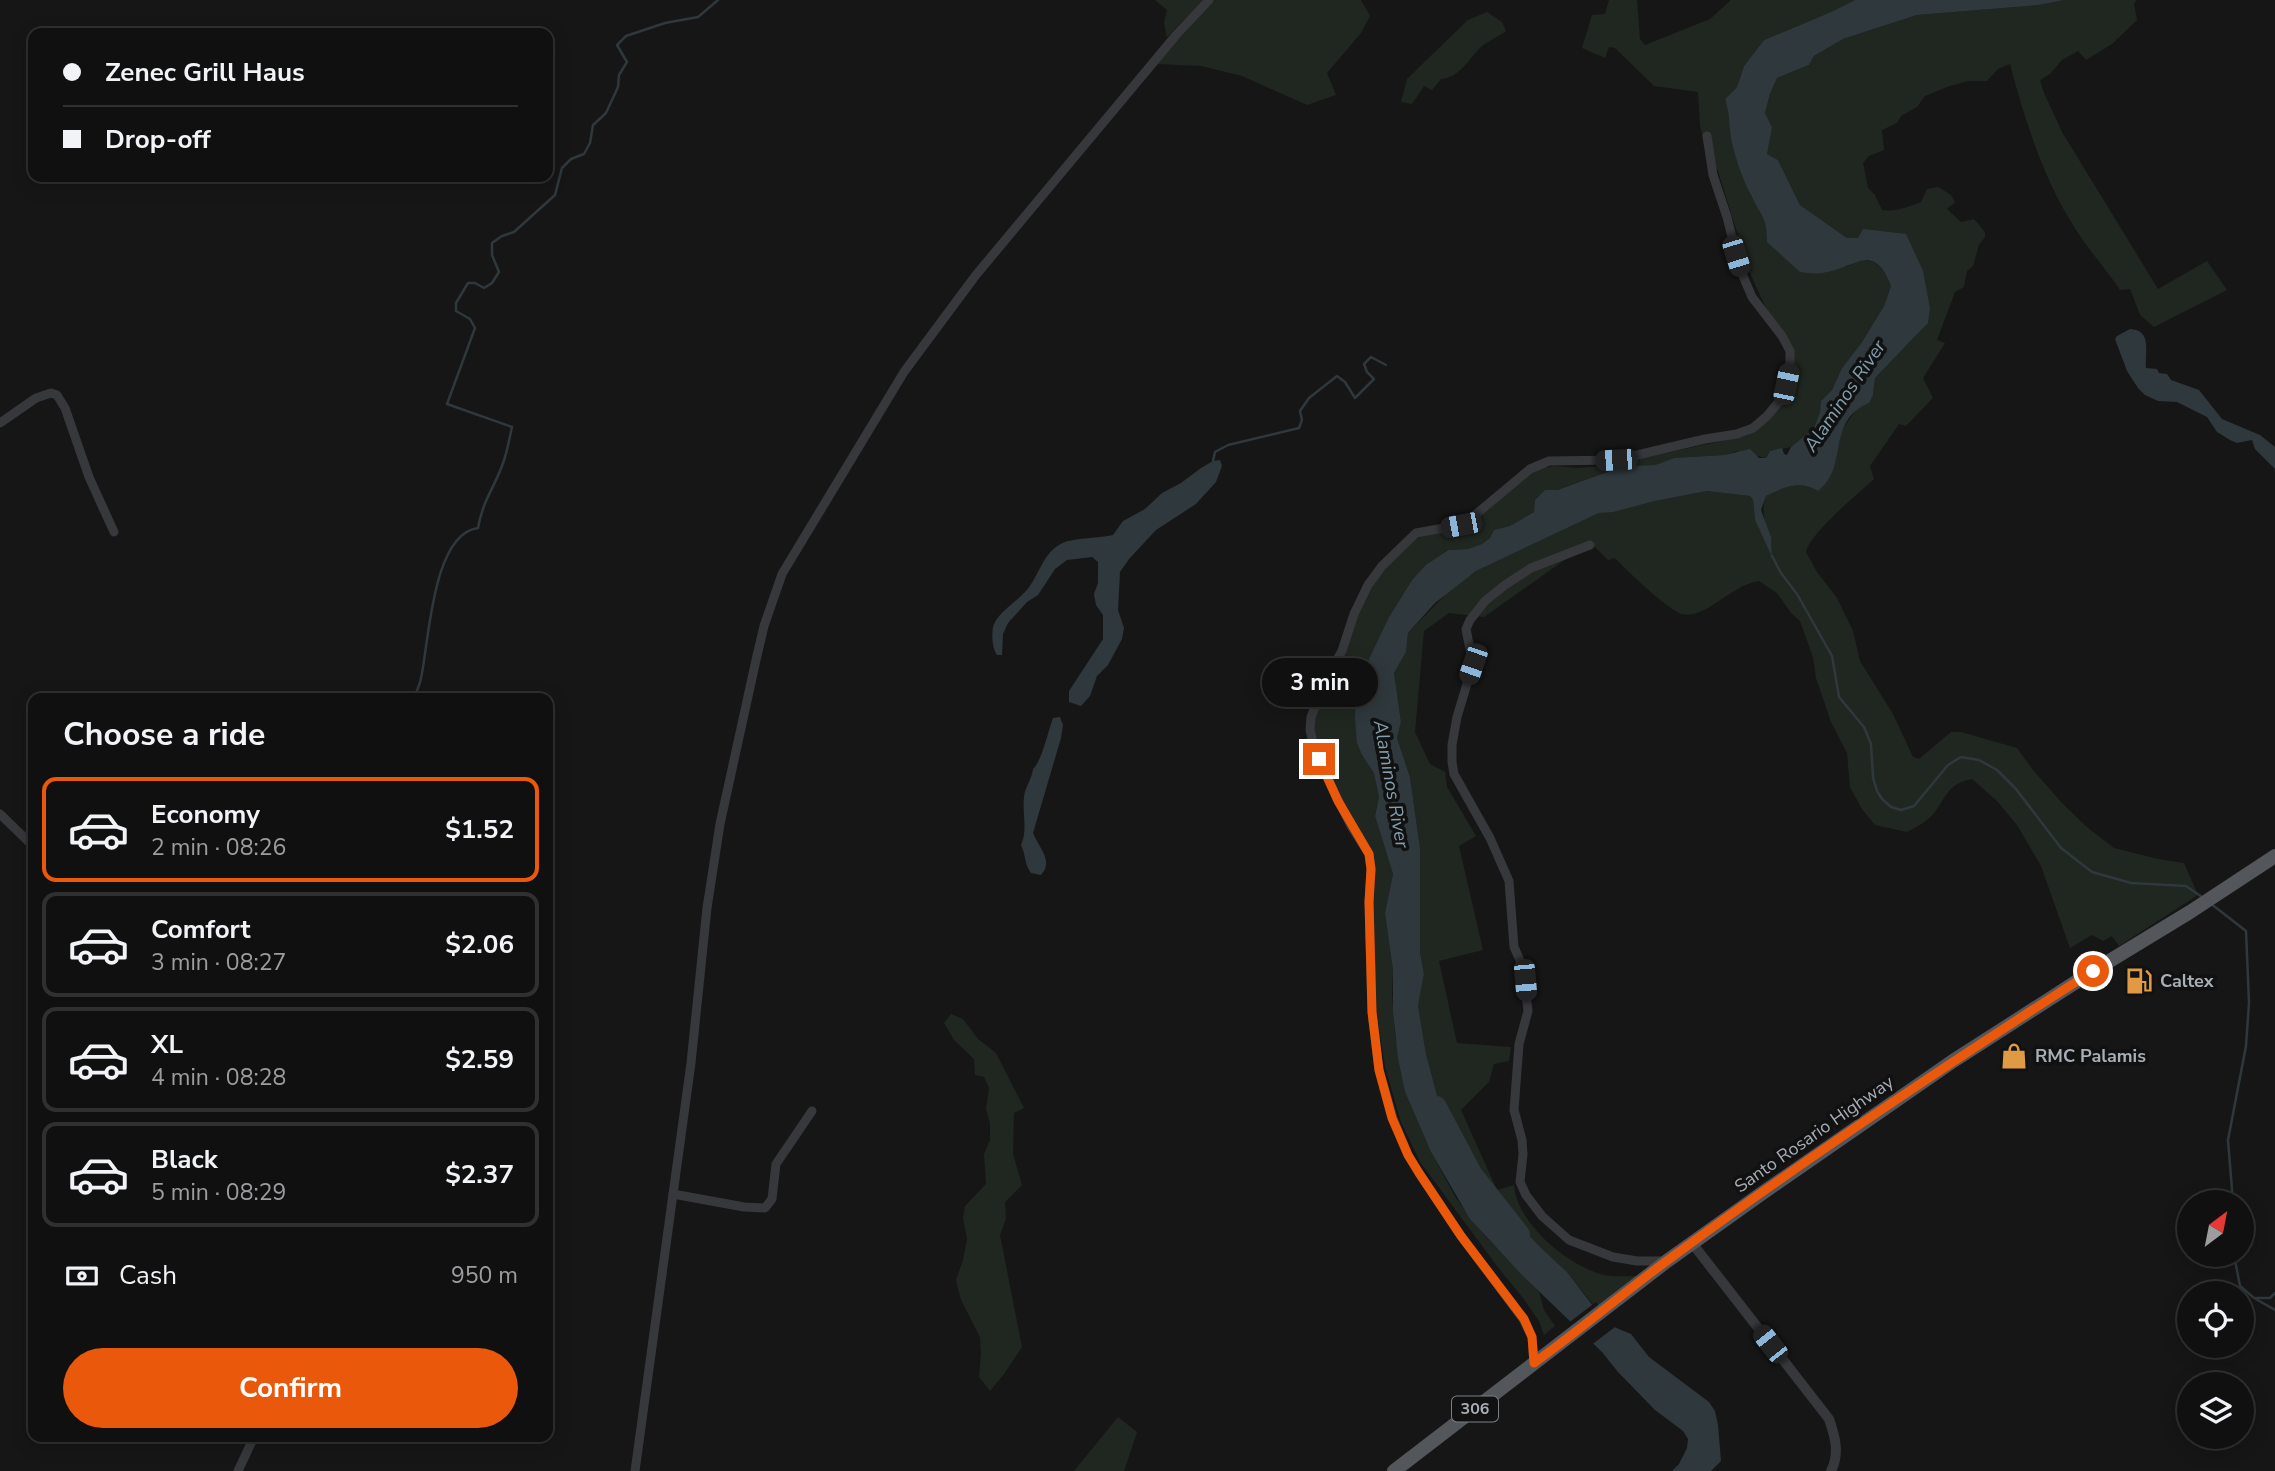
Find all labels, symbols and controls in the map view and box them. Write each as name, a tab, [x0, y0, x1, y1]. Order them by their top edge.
text: Zenec Grill Haus	[105, 55, 305, 90]
text: Drop-off	[105, 122, 211, 157]
car	[1720, 233, 1753, 279]
water label: Alaminos River	[1798, 334, 1893, 458]
car	[1772, 361, 1801, 407]
car	[1595, 448, 1638, 472]
car	[1439, 511, 1484, 539]
car	[1457, 641, 1490, 687]
callout: 3 min	[1261, 658, 1377, 706]
text: 3 min	[1290, 667, 1350, 698]
text: Choose a ride	[63, 713, 265, 756]
water label: Alaminos River	[1367, 717, 1415, 851]
route end	[1303, 743, 1335, 775]
text: Economy	[151, 797, 260, 832]
icon: car	[67, 798, 130, 861]
text: $1.52	[445, 812, 514, 847]
text: 2 min · 08:26	[151, 832, 286, 863]
text: Comfort	[151, 912, 251, 947]
icon: car	[67, 913, 130, 976]
text: $2.06	[445, 927, 514, 962]
text: 3 min · 08:27	[151, 947, 286, 978]
route start	[2077, 955, 2109, 987]
car	[1513, 958, 1538, 1002]
fuel station icon: Caltex	[2124, 966, 2154, 996]
place label: Caltex	[2160, 969, 2214, 993]
text: XL	[151, 1027, 183, 1062]
icon: car	[67, 1028, 130, 1091]
shop icon: RMC Palamis	[1999, 1041, 2029, 1071]
text: $2.59	[445, 1042, 514, 1077]
place label: RMC Palamis	[2035, 1044, 2146, 1068]
text: 4 min · 08:28	[151, 1062, 286, 1093]
street label: Santo Rosario Highway	[1730, 1069, 1899, 1198]
text: Black	[151, 1142, 218, 1177]
icon: car	[67, 1143, 130, 1206]
text: $2.37	[445, 1157, 514, 1192]
text: 5 min · 08:29	[151, 1177, 286, 1208]
north arrow	[2177, 1190, 2254, 1267]
map controls	[2177, 1190, 2254, 1449]
icon: cash	[63, 1257, 101, 1295]
text: Cash	[119, 1258, 177, 1293]
text: 950 m	[451, 1260, 518, 1291]
button: locate	[2177, 1281, 2254, 1358]
car	[1749, 1321, 1792, 1367]
button: Confirm	[63, 1348, 518, 1428]
button: layers	[2177, 1372, 2254, 1449]
road number: 306	[1452, 1396, 1498, 1422]

